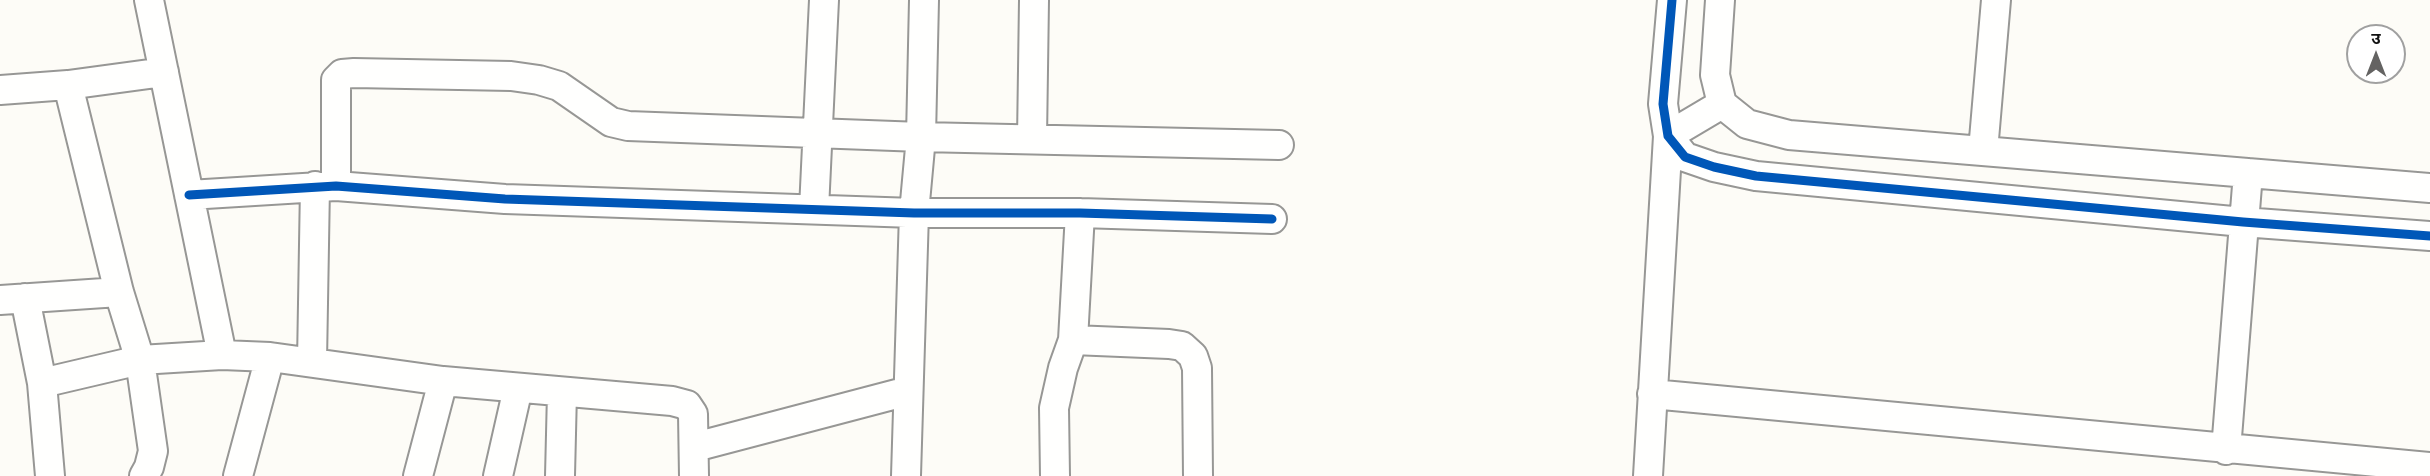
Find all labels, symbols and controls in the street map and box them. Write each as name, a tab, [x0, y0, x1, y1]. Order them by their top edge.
north arrow	[2346, 24, 2406, 84]
text: उ	[2371, 27, 2381, 49]

